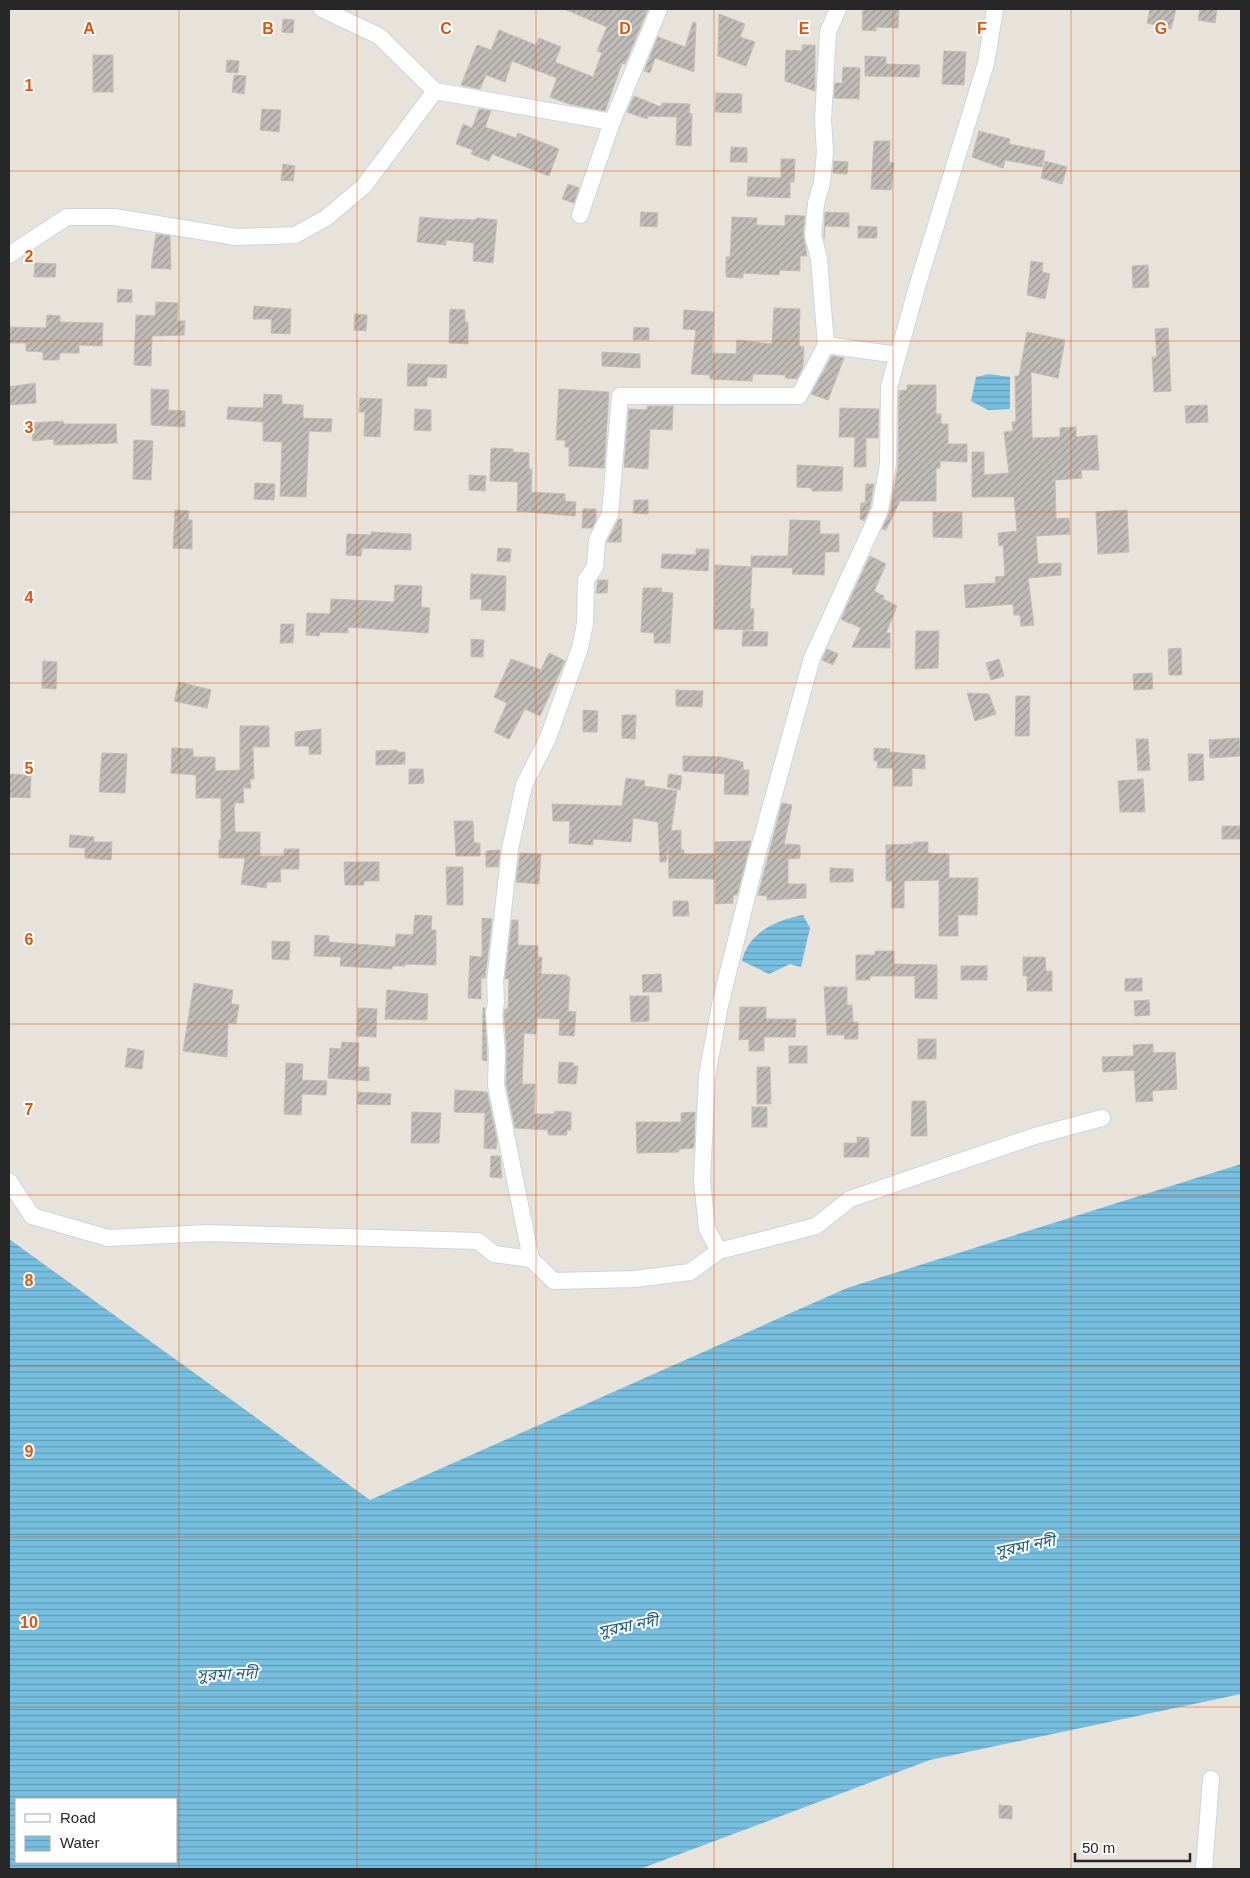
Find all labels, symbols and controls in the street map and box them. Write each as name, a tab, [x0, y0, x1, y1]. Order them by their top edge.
text: A	[83, 20, 95, 37]
text: B	[262, 20, 274, 37]
text: C	[440, 20, 452, 37]
text: D	[619, 20, 631, 37]
text: E	[799, 20, 810, 37]
text: F	[977, 20, 987, 37]
text: G	[1155, 20, 1167, 37]
text: 1	[25, 77, 34, 94]
text: 2	[25, 248, 34, 265]
text: 3	[25, 419, 34, 436]
text: 4	[25, 589, 34, 606]
text: 5	[25, 760, 34, 777]
text: 6	[25, 931, 34, 948]
text: 7	[25, 1101, 34, 1118]
text: 8	[25, 1272, 34, 1289]
text: 9	[25, 1443, 34, 1460]
water label: সুরমা নদী	[993, 1530, 1059, 1561]
water label: সুরমা নদী	[596, 1610, 662, 1641]
text: 10	[20, 1614, 38, 1631]
water label: সুরমা নদী	[196, 1663, 260, 1685]
legend	[15, 1798, 178, 1863]
text: Road	[60, 1809, 96, 1826]
scale bar	[1075, 1830, 1190, 1862]
text: Water	[60, 1834, 99, 1851]
text: 50 m	[1082, 1839, 1115, 1856]

